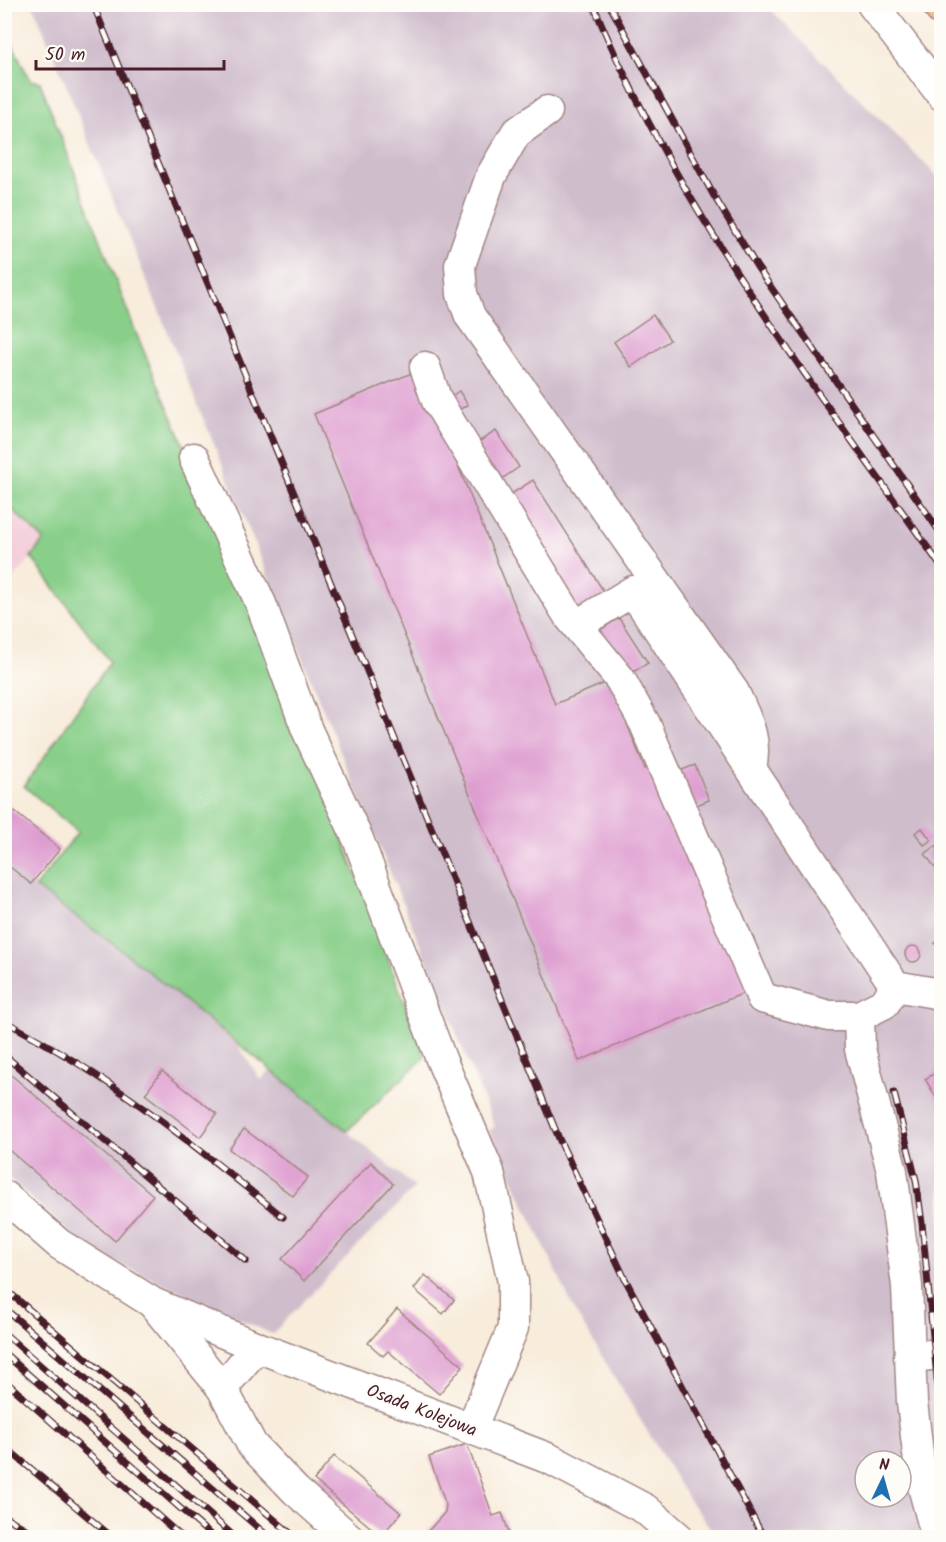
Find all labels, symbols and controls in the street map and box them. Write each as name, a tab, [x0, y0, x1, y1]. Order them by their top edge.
scale bar	[36, 33, 224, 71]
text: 50 m	[45, 41, 85, 70]
street label: Osada Kolejowa	[362, 1377, 481, 1446]
north arrow	[853, 1449, 913, 1509]
text: N	[878, 1453, 890, 1478]

